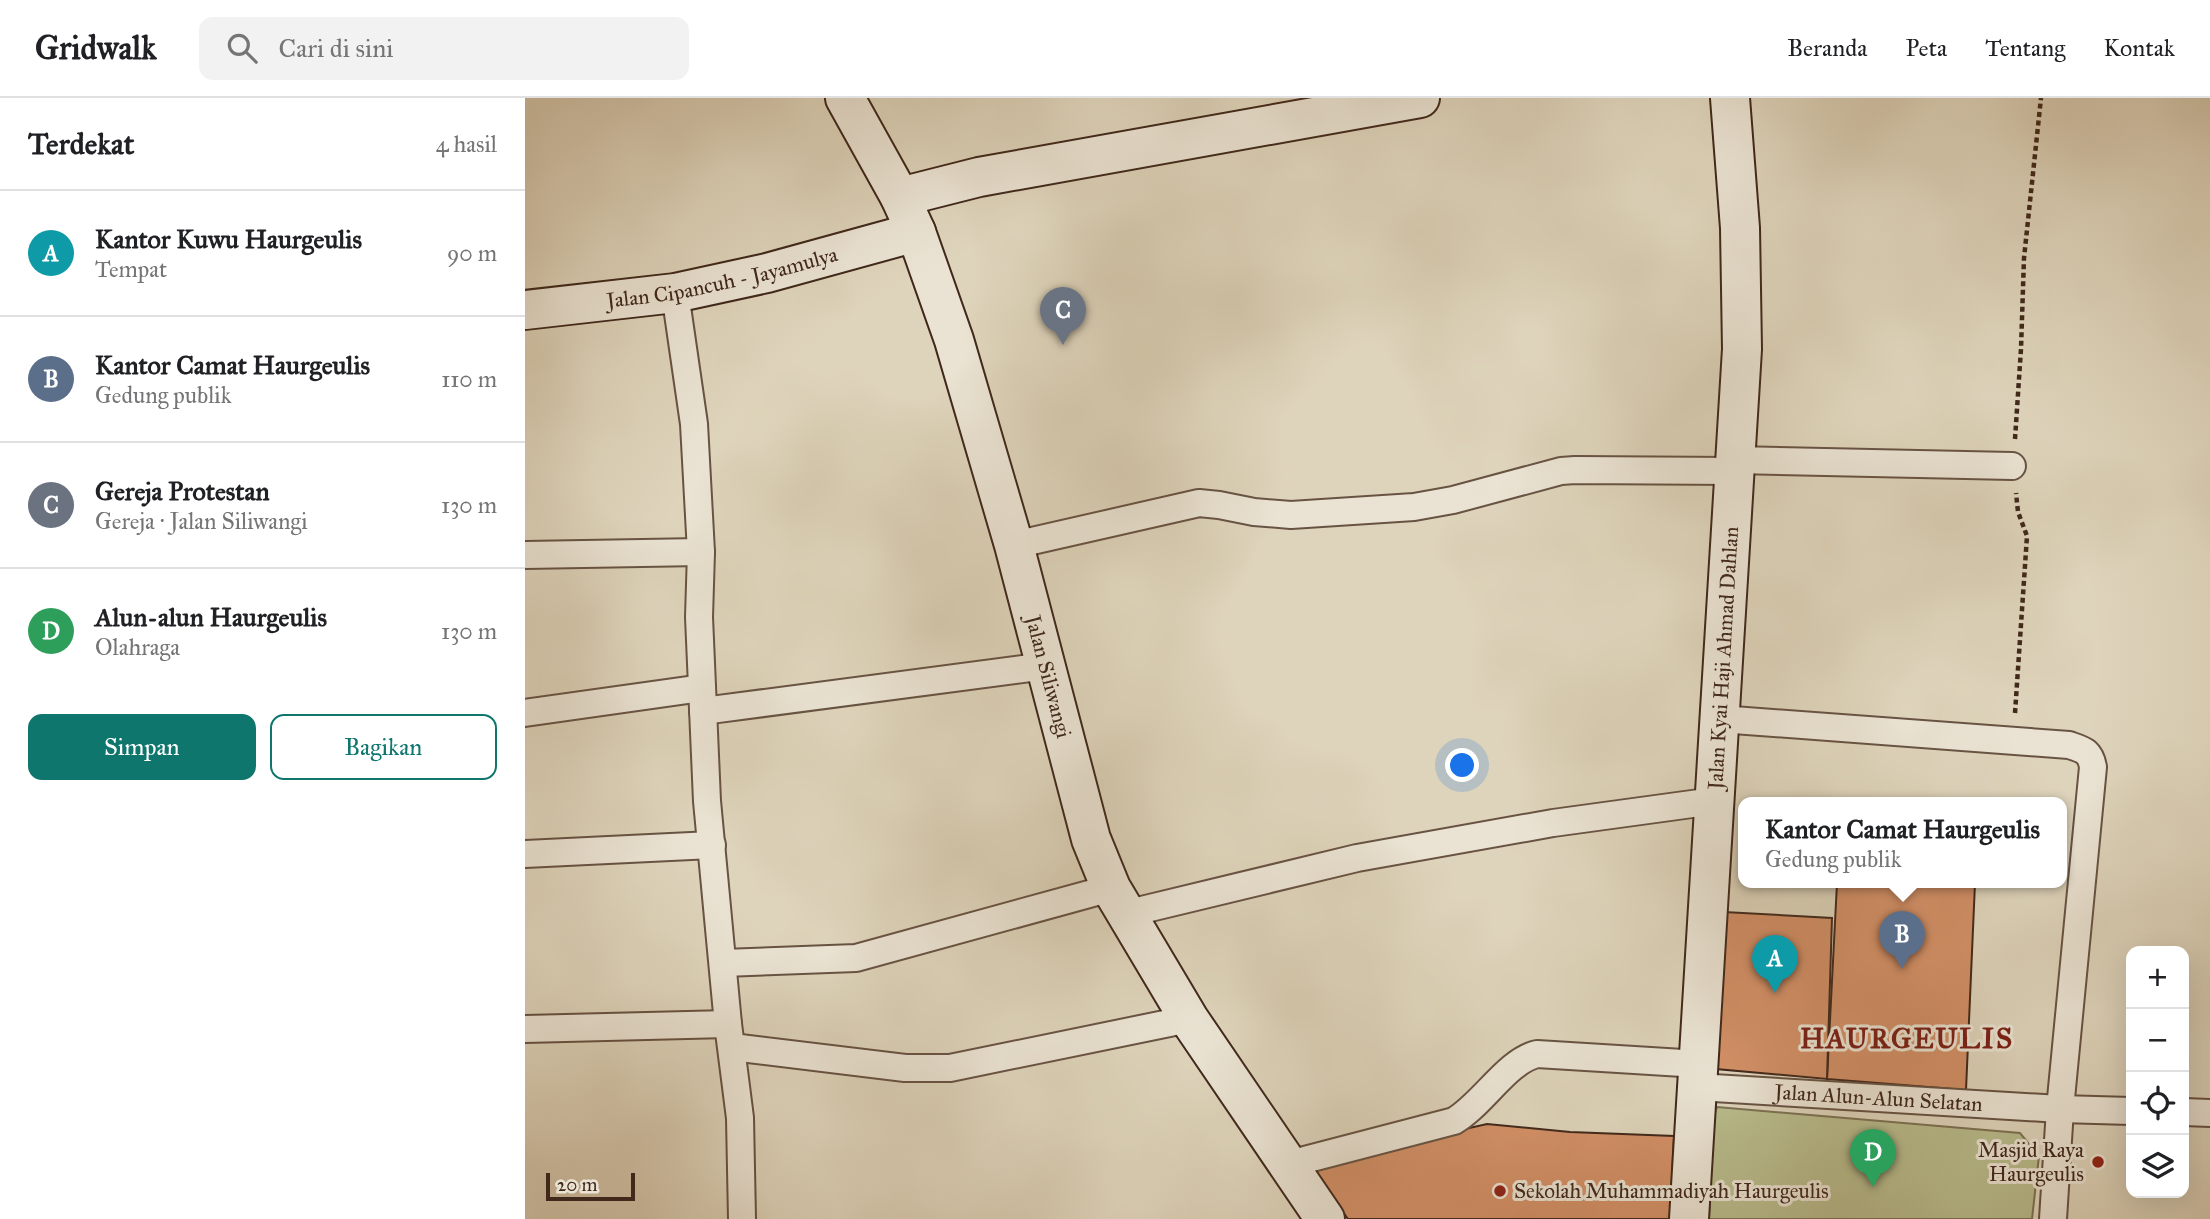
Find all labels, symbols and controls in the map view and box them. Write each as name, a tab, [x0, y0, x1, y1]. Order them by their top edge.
search box	[199, 17, 689, 80]
text: Gridwalk	[35, 28, 157, 68]
icon: search	[223, 29, 261, 67]
text: Cari di sini	[279, 32, 393, 64]
text: Beranda	[1787, 33, 1867, 63]
text: Peta	[1905, 33, 1947, 63]
text: Tentang	[1985, 33, 2065, 63]
text: Kontak	[2103, 33, 2175, 63]
text: Terdekat	[28, 126, 134, 162]
text: 4 hasil	[436, 130, 497, 158]
text: Kantor Kuwu Haurgeulis	[95, 223, 362, 255]
text: A	[43, 239, 59, 267]
text: 90 m	[447, 239, 497, 267]
street label: Jalan Cipancuh - Jayamulya	[603, 241, 841, 314]
text: Tempat	[95, 255, 167, 283]
pin: C	[1040, 287, 1086, 345]
text: Kantor Camat Haurgeulis	[95, 349, 370, 381]
text: B	[43, 365, 59, 393]
text: 110 m	[441, 365, 497, 393]
text: Gedung publik	[95, 381, 231, 409]
text: Gereja Protestan	[95, 475, 270, 507]
text: C	[43, 491, 59, 519]
text: 130 m	[441, 491, 497, 519]
text: Gereja · Jalan Siliwangi	[95, 507, 308, 535]
street label: Jalan Kyai Haji Ahmad Dahlan	[1702, 526, 1744, 792]
text: Alun-alun Haurgeulis	[95, 601, 327, 633]
street label: Jalan Siliwangi	[1019, 611, 1077, 741]
text: D	[42, 617, 60, 645]
text: 130 m	[441, 617, 497, 645]
text: Olahraga	[95, 633, 180, 661]
button: Simpan	[28, 714, 256, 780]
button: Bagikan	[270, 714, 497, 780]
your location	[1445, 748, 1479, 782]
popup	[1738, 797, 2067, 888]
text: Kantor Camat Haurgeulis	[1765, 813, 2040, 845]
text: Gedung publik	[1765, 845, 1901, 873]
pin: B	[1879, 911, 1925, 969]
pin: A	[1752, 935, 1798, 993]
map controls	[2126, 946, 2189, 1198]
button: +	[2126, 946, 2189, 1009]
button: −	[2126, 1009, 2189, 1072]
district label: HAURGEULIS	[1800, 1021, 2014, 1056]
button: locate	[2126, 1072, 2189, 1135]
street label: Jalan Alun-Alun Selatan	[1772, 1079, 1983, 1117]
pin: D	[1850, 1129, 1896, 1187]
button: layers	[2126, 1135, 2189, 1198]
place label: Masjid Raya Haurgeulis	[1978, 1137, 2084, 1187]
marker: Masjid Raya Haurgeulis	[2090, 1154, 2106, 1170]
scale bar	[546, 1170, 635, 1202]
text: 20 m	[557, 1173, 598, 1196]
place label: Sekolah Muhammadiyah Haurgeulis	[1514, 1178, 1829, 1204]
marker: Sekolah Muhammadiyah Haurgeulis	[1492, 1183, 1508, 1199]

